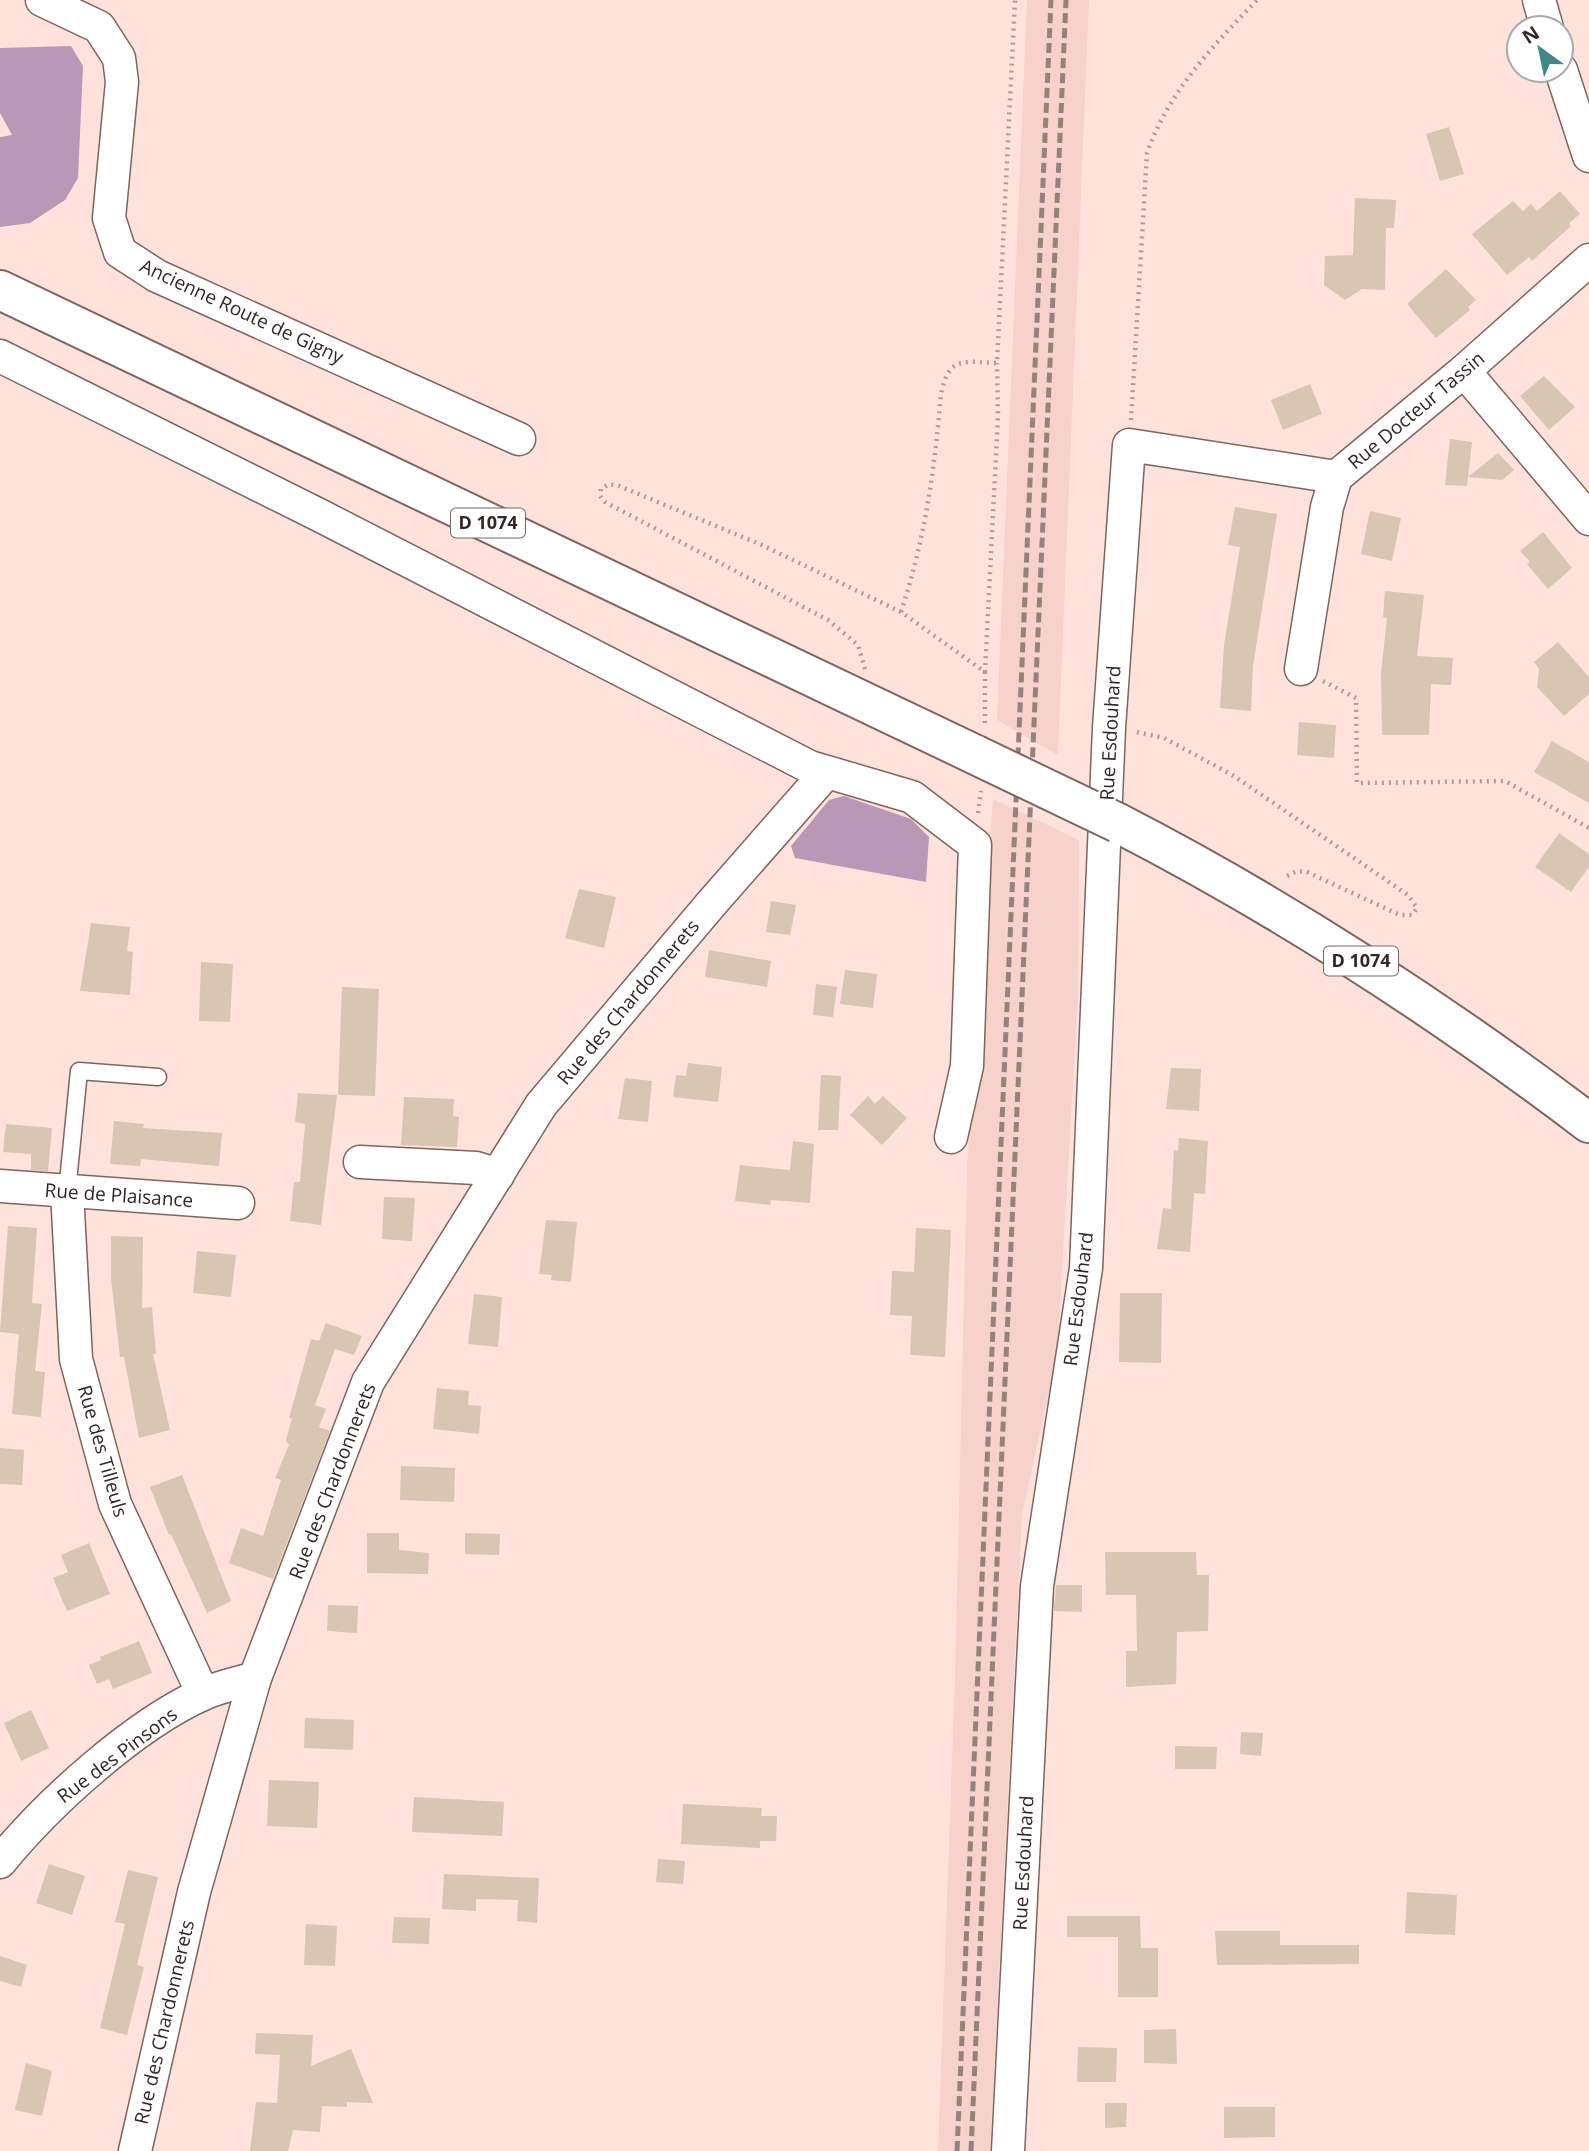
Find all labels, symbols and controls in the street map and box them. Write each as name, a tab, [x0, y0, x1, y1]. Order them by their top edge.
north arrow	[1505, 14, 1575, 84]
text: N	[1517, 20, 1544, 50]
street label: Ancienne Route de Gigny	[136, 252, 348, 370]
street label: Rue Docteur Tassin	[1342, 345, 1490, 475]
road number: D 1074	[451, 508, 525, 538]
street label: Rue Esdouhard	[1093, 665, 1127, 801]
street label: Rue des Chardonnerets	[551, 914, 705, 1090]
road number: D 1074	[1324, 946, 1398, 976]
street label: Rue de Plaisance	[44, 1177, 194, 1213]
street label: Rue Esdouhard	[1057, 1230, 1099, 1368]
street label: Rue des Chardonnerets	[283, 1379, 381, 1583]
street label: Rue des Tilleuls	[72, 1382, 134, 1520]
street label: Rue des Pinsons	[52, 1701, 182, 1809]
street label: Rue Esdouhard	[1006, 1795, 1040, 1931]
street label: Rue des Chardonnerets	[128, 1917, 200, 2127]

